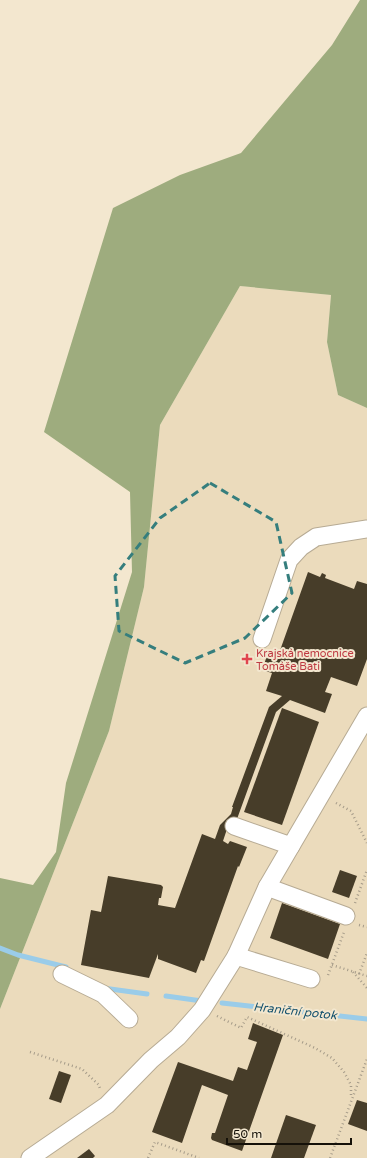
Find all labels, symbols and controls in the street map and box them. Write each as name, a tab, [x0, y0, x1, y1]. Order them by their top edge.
place label: Krajská nemocnice Tomáše Bati	[256, 647, 354, 673]
marker: Krajská nemocnice Tomáše Bati	[241, 653, 253, 665]
water label: Hraniční potok	[253, 1000, 339, 1022]
scale bar	[227, 1120, 351, 1146]
text: 50 m	[233, 1127, 262, 1141]

